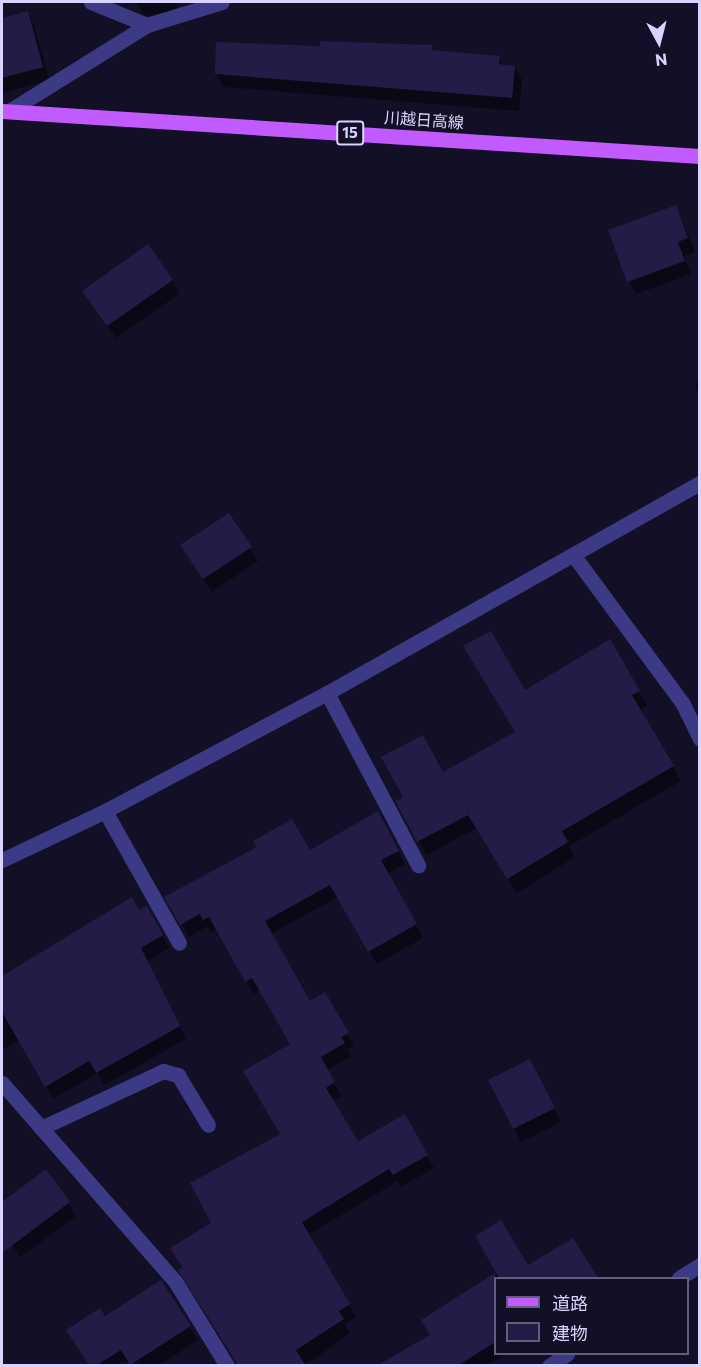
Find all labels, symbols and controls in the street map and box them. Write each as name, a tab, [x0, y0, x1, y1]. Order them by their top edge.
north arrow	[629, 12, 689, 72]
text: N	[654, 50, 668, 71]
street label: 川越日高線	[383, 108, 465, 132]
road number: 15	[335, 121, 365, 145]
legend	[494, 1277, 689, 1355]
text: 道路	[552, 1292, 588, 1314]
text: 建物	[552, 1322, 588, 1344]

